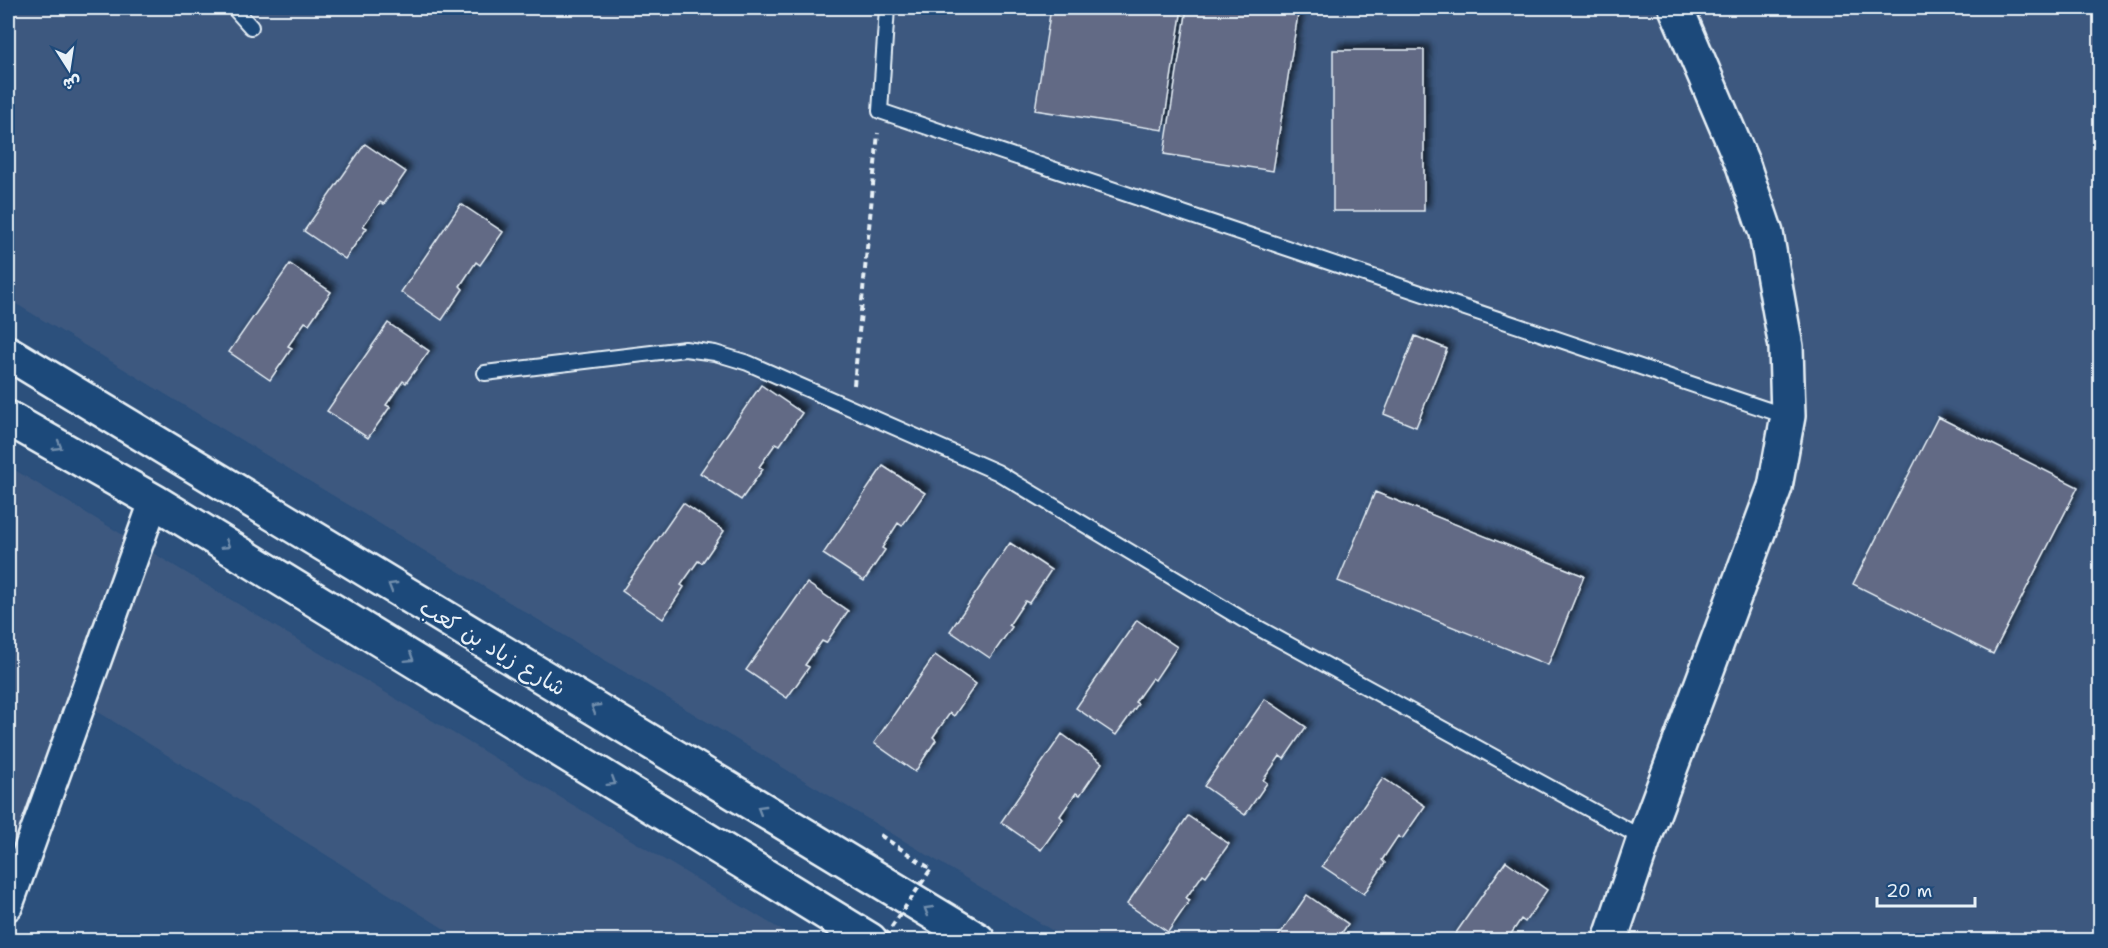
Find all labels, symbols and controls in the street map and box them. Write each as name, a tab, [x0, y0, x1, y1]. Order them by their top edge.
north arrow	[39, 39, 99, 99]
text: ش	[61, 71, 83, 95]
one-way arrow	[52, 439, 62, 451]
one-way arrow	[220, 538, 230, 550]
one-way arrow	[388, 581, 398, 593]
street label: شارع زياد بن كعب	[414, 592, 571, 703]
one-way arrow	[404, 651, 414, 663]
one-way arrow	[591, 704, 601, 716]
one-way arrow	[606, 775, 616, 787]
one-way arrow	[757, 805, 767, 817]
scale bar	[1877, 870, 1974, 908]
text: 20 m	[1886, 879, 1932, 903]
one-way arrow	[924, 906, 934, 918]

